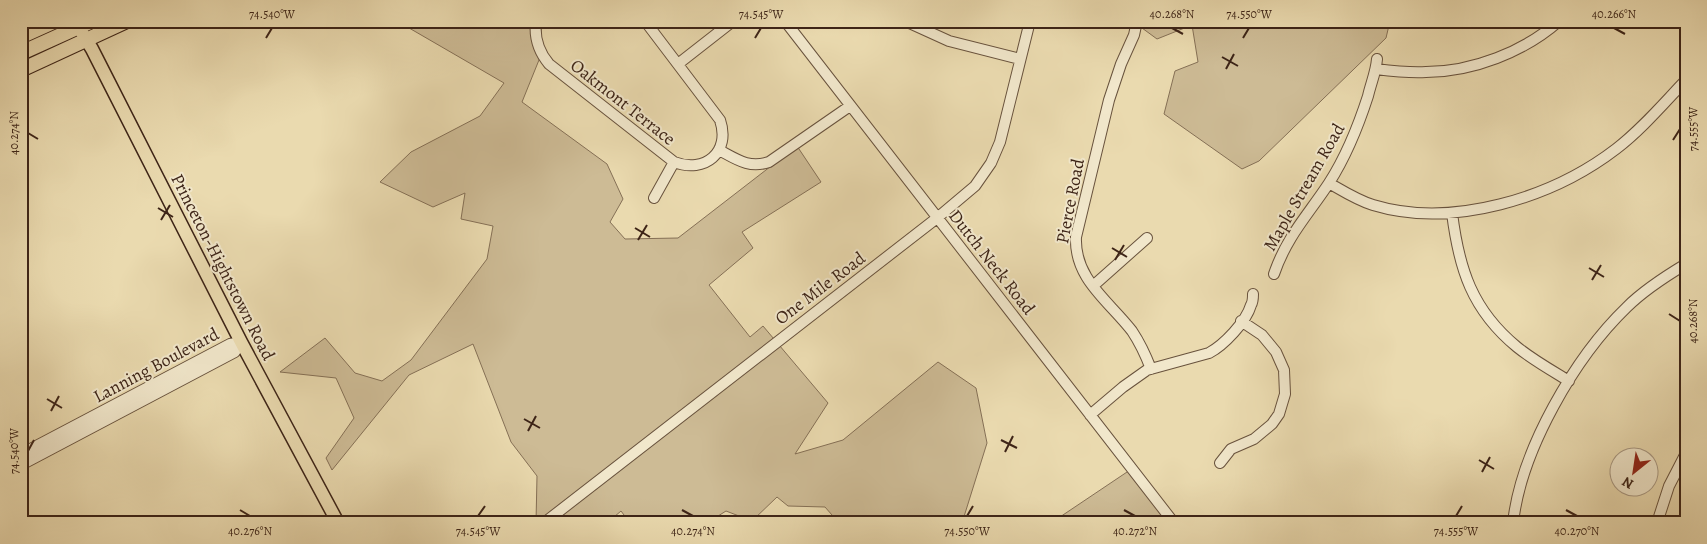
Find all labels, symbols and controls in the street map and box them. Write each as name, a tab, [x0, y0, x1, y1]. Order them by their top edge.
text: 74.540°W	[249, 6, 296, 22]
text: 74.545°W	[739, 6, 784, 22]
text: 40.268°N	[1150, 6, 1195, 22]
text: 74.550°W	[1226, 6, 1273, 22]
text: 40.266°N	[1592, 6, 1637, 22]
street label: Oakmont Terrace	[565, 53, 681, 151]
text: 74.555°W	[1685, 106, 1701, 151]
text: 40.274°N	[6, 111, 22, 155]
street label: Maple Stream Road	[1258, 119, 1350, 255]
street label: Pierce Road	[1050, 156, 1090, 246]
street label: Princeton-Hightstown Road	[165, 170, 281, 365]
street label: Dutch Neck Road	[943, 204, 1041, 320]
street label: One Mile Road	[770, 246, 870, 330]
text: 40.268°N	[1685, 298, 1701, 343]
street label: Lanning Boulevard	[89, 322, 223, 408]
text: 74.540°W	[6, 427, 22, 474]
north arrow	[1610, 446, 1660, 496]
text: N	[1619, 472, 1637, 494]
text: 40.276°N	[228, 523, 272, 539]
text: 74.545°W	[456, 523, 501, 539]
text: 40.274°N	[671, 523, 715, 539]
text: 74.550°W	[944, 523, 991, 539]
text: 40.272°N	[1113, 523, 1157, 539]
text: 74.555°W	[1434, 523, 1479, 539]
text: 40.270°N	[1555, 523, 1600, 539]

